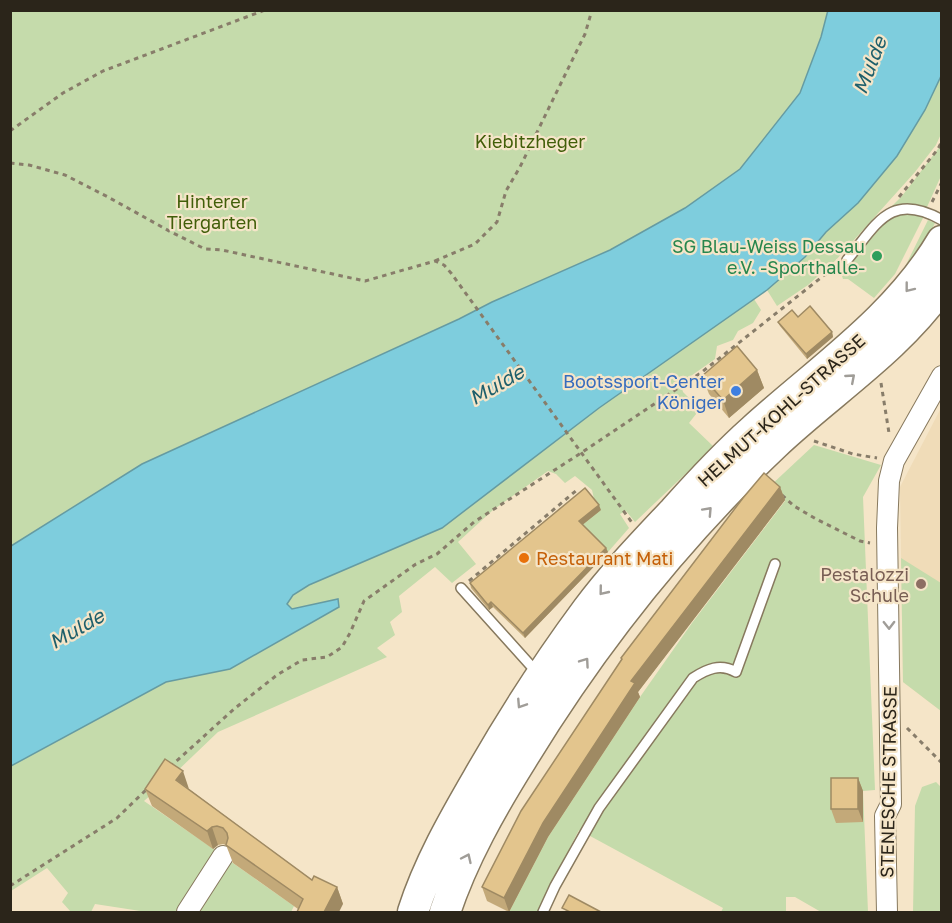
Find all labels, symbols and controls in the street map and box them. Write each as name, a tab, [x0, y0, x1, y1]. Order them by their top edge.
water label: Mulde	[847, 32, 891, 97]
park label: Kiebitzheger	[475, 130, 585, 152]
park label: Hinterer Tiergarten	[167, 190, 257, 233]
place label: SG Blau-Weiss Dessau e.V. -Sporthalle-	[672, 235, 865, 278]
marker: SG Blau-Weiss Dessau e.V. -Sporthalle-	[870, 249, 884, 263]
one-way arrow	[905, 281, 916, 292]
street label: HELMUT-KOHL-STRASSE	[693, 329, 869, 491]
water label: Mulde	[464, 358, 529, 409]
place label: Bootssport-Center Königer	[563, 370, 724, 413]
one-way arrow	[844, 374, 855, 385]
marker: Bootssport-Center Königer	[729, 384, 743, 398]
one-way arrow	[701, 507, 712, 518]
place label: Restaurant Mati	[536, 547, 673, 569]
marker: Restaurant Mati	[517, 551, 531, 565]
place label: Pestalozzi Schule	[820, 563, 909, 606]
marker: Pestalozzi Schule	[914, 577, 928, 591]
one-way arrow	[599, 584, 610, 595]
water label: Mulde	[44, 602, 109, 653]
one-way arrow	[883, 620, 896, 629]
one-way arrow	[578, 658, 589, 669]
street label: STENESCHE STRASSE	[875, 686, 901, 878]
one-way arrow	[518, 698, 529, 709]
one-way arrow	[459, 854, 471, 865]

